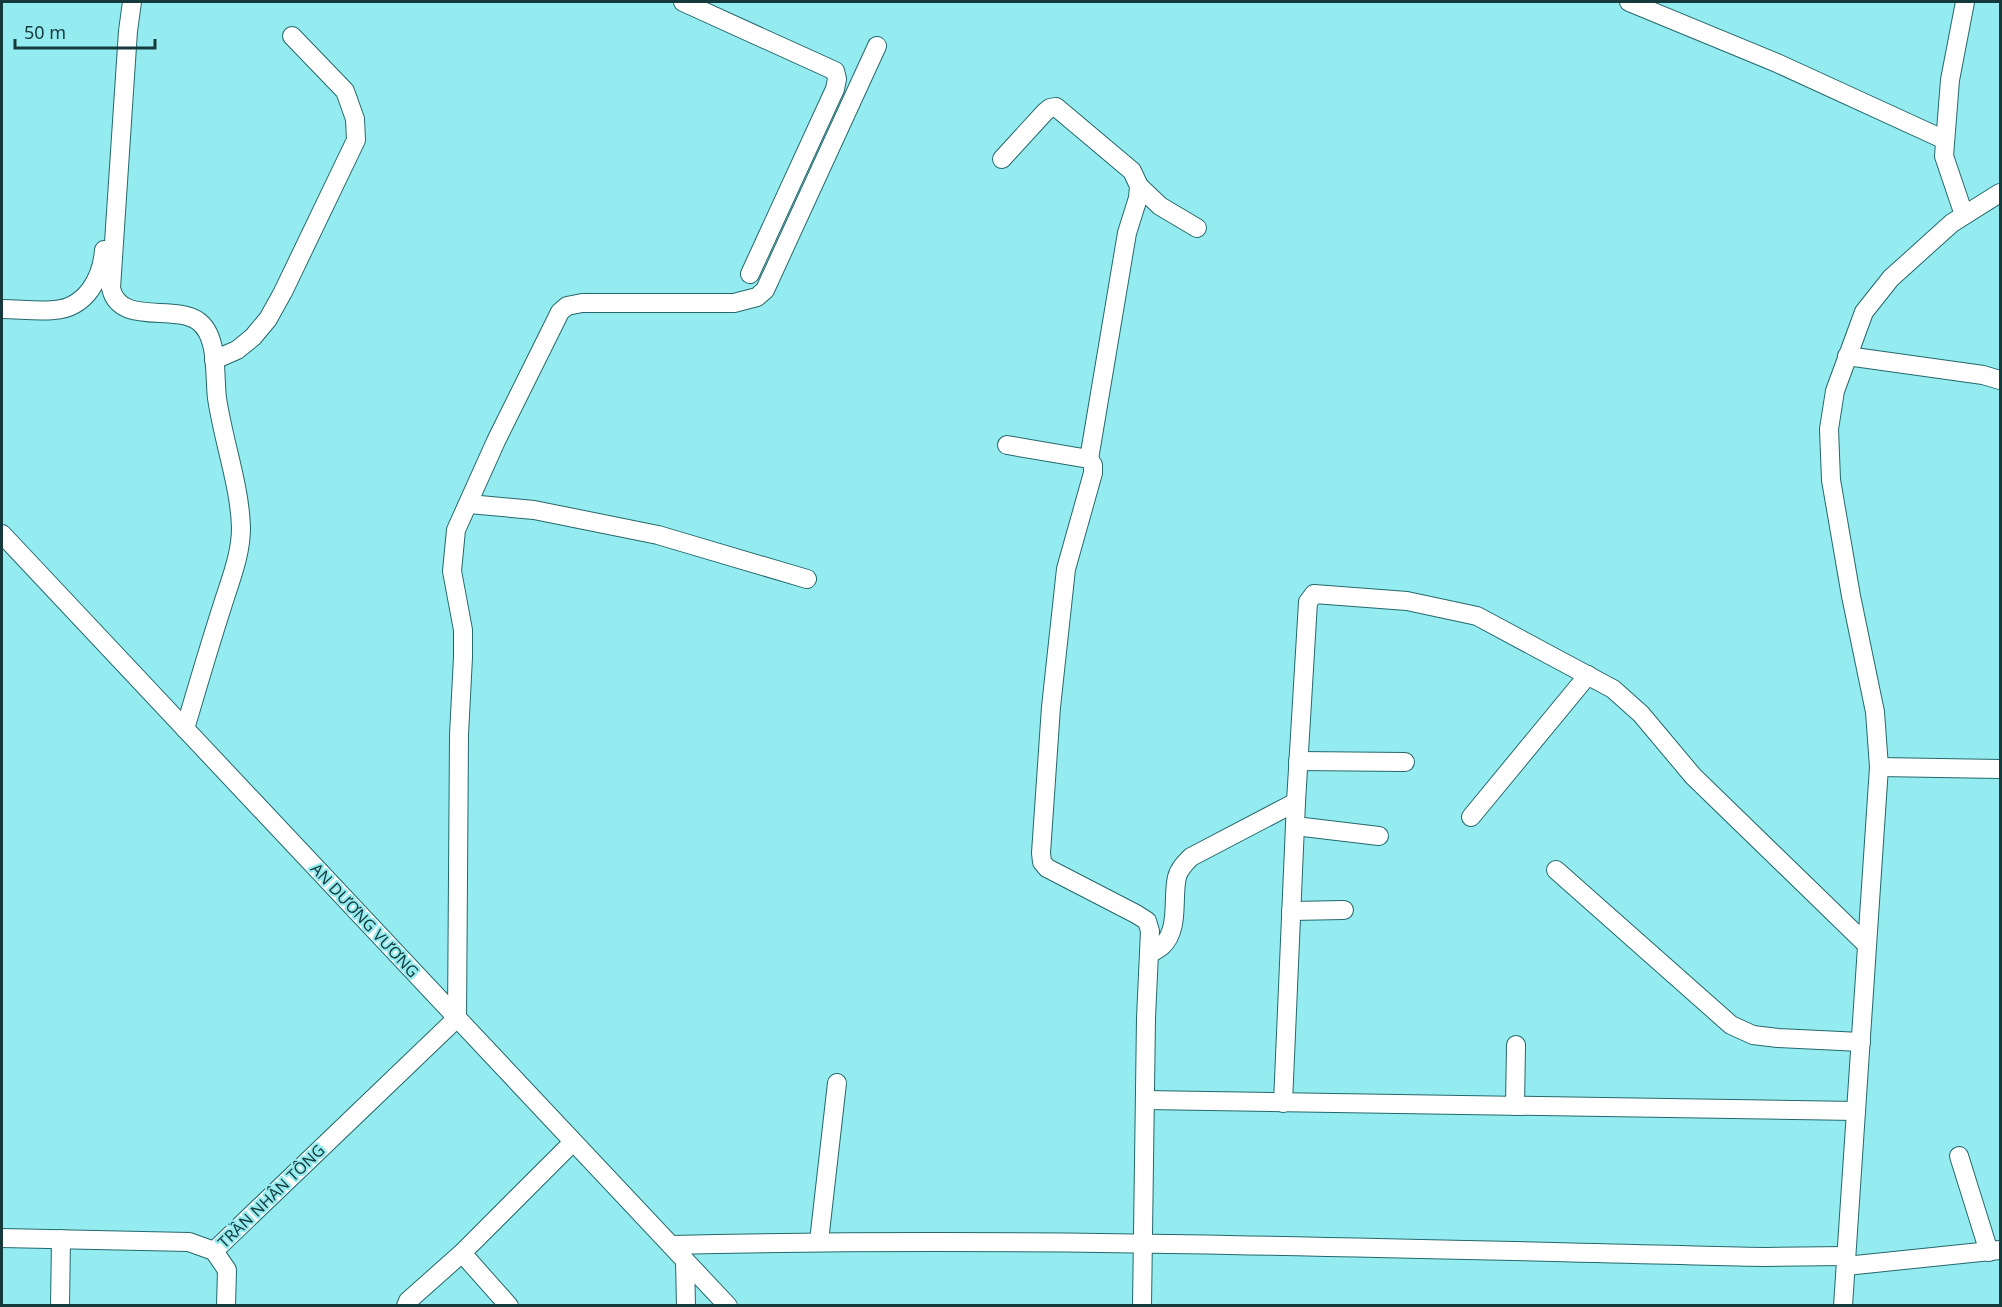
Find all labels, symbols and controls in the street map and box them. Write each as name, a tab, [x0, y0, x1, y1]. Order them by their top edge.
scale bar	[15, 12, 154, 50]
text: 50 m	[24, 20, 66, 44]
street label: AN DƯƠNG VƯƠNG	[306, 858, 424, 982]
street label: TRẦN NHÂN TÔNG	[213, 1139, 329, 1253]

